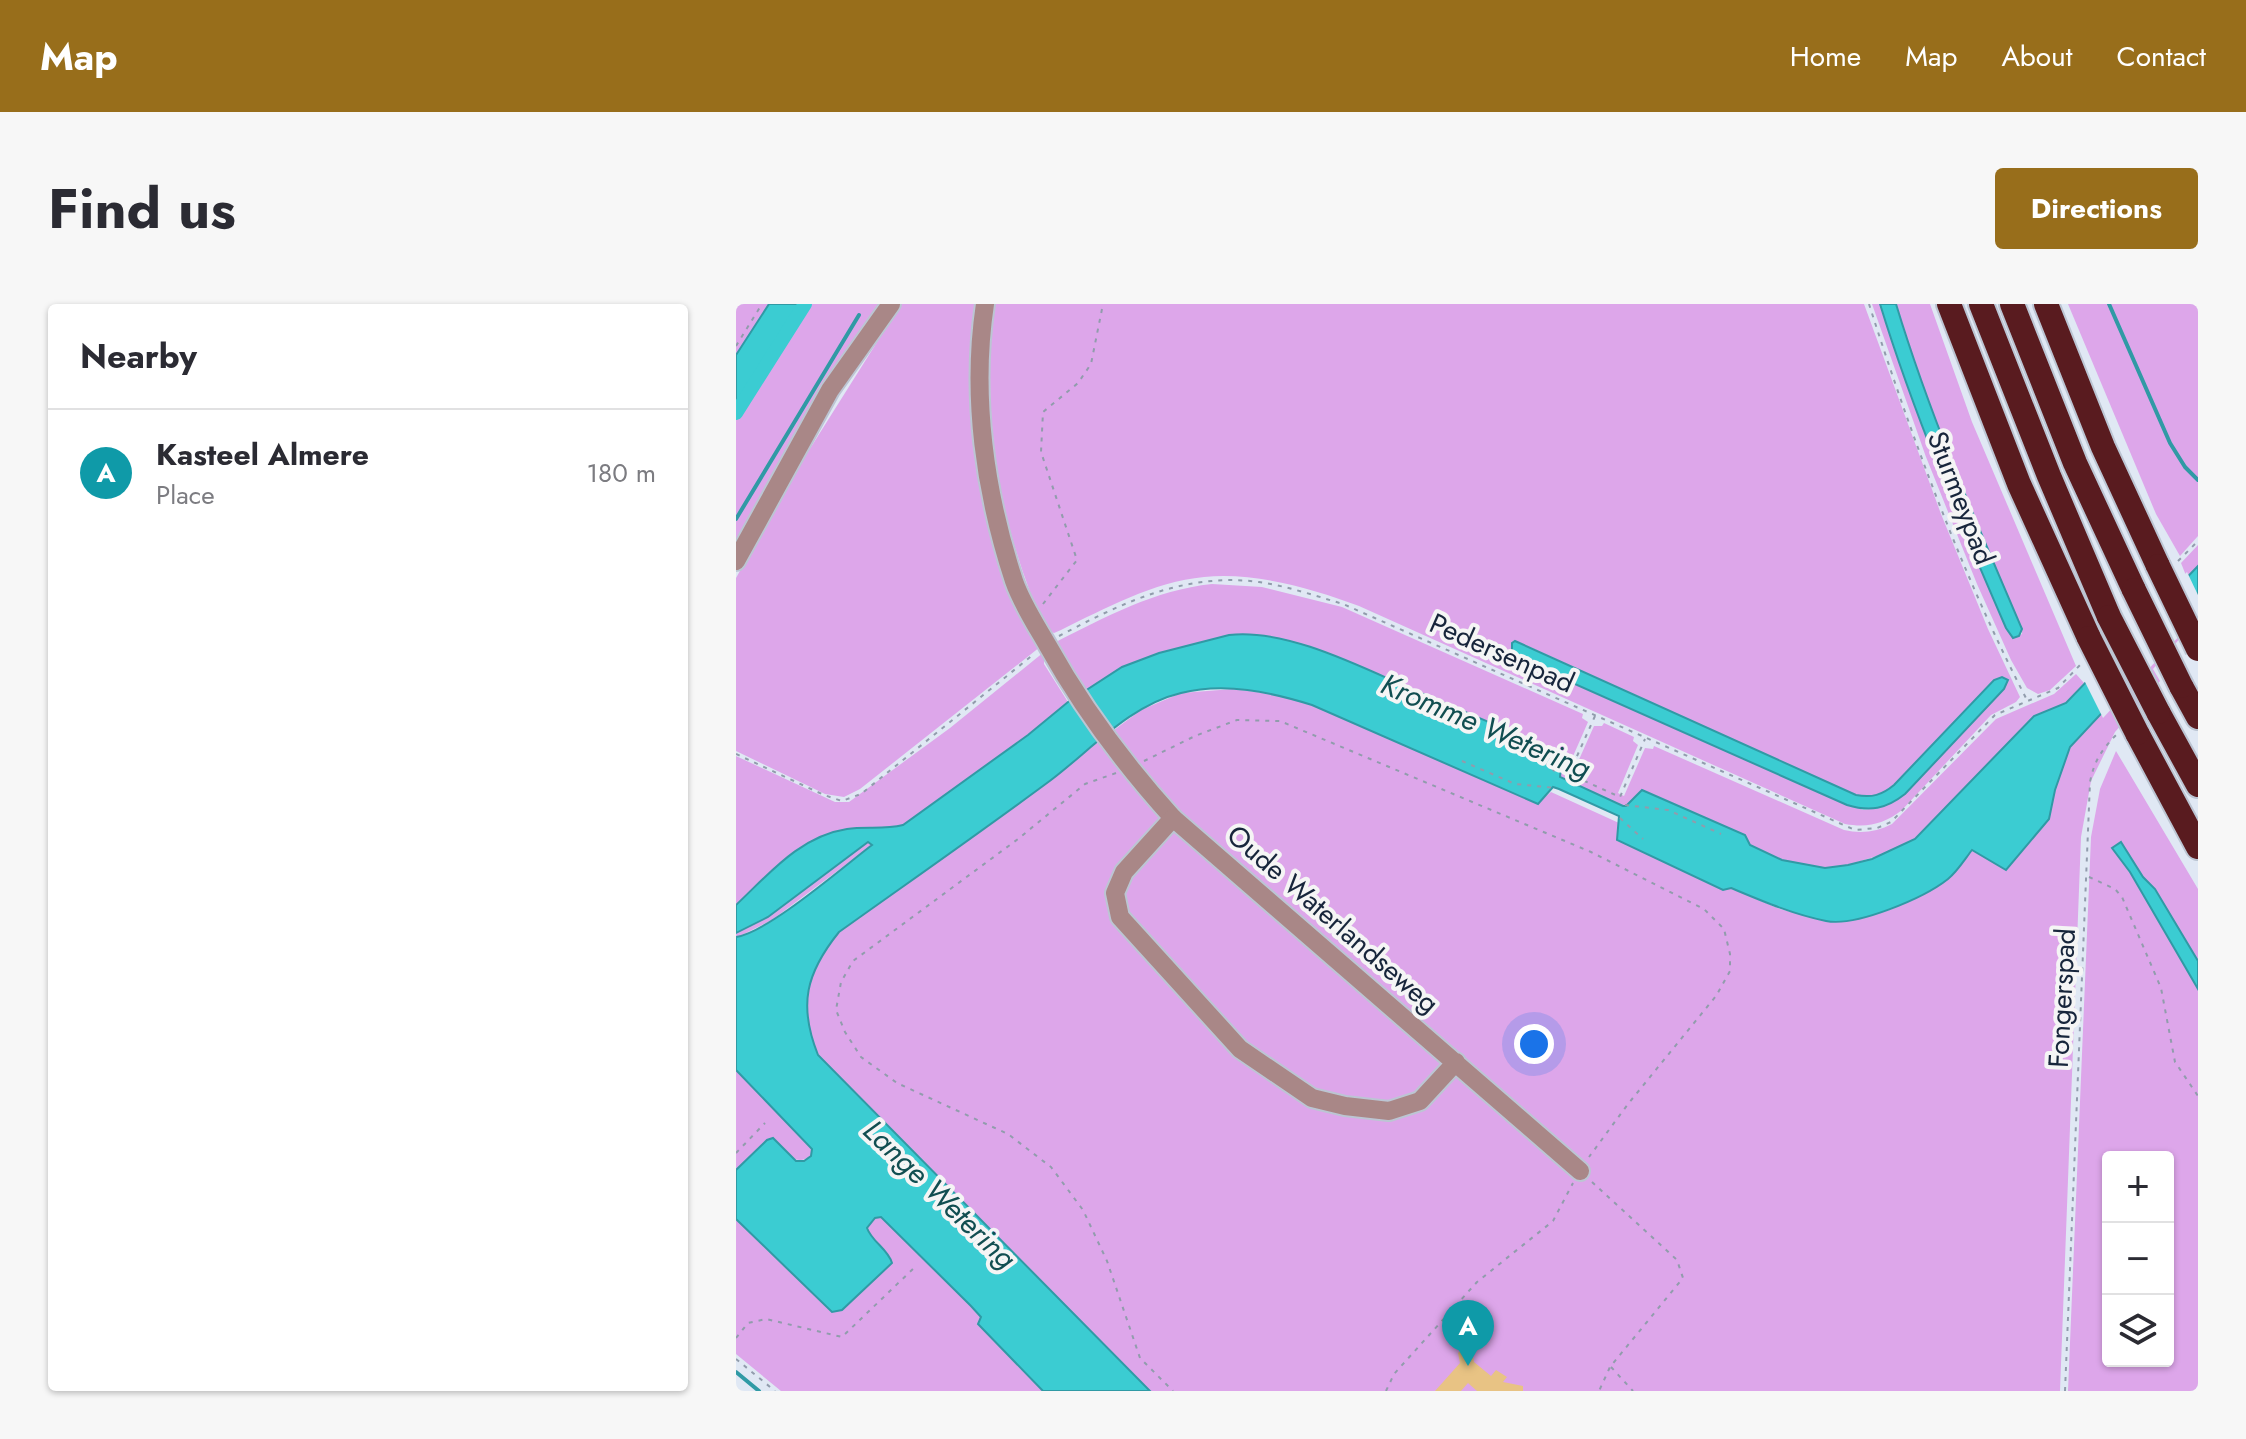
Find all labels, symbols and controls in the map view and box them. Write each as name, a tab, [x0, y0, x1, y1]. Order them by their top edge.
text: Map	[40, 29, 118, 84]
text: Home	[1790, 36, 1861, 77]
text: Map	[1905, 36, 1957, 77]
text: About	[2001, 36, 2073, 77]
text: Contact	[2117, 36, 2206, 77]
text: Find us	[48, 168, 236, 249]
button: Directions	[1995, 168, 2198, 249]
text: Nearby	[80, 332, 197, 381]
street label: Sturmeypad	[1917, 425, 2005, 571]
text: Kasteel Almere	[156, 433, 369, 476]
text: A	[96, 454, 116, 492]
text: 180 m	[586, 454, 656, 492]
text: Place	[156, 476, 215, 514]
street label: Pedersenpad	[1423, 603, 1581, 703]
water label: Kromme Wetering	[1374, 662, 1598, 790]
street label: Oude Waterlandseweg	[1218, 815, 1448, 1023]
street label: Fongerspad	[2038, 927, 2086, 1069]
your location	[1514, 1024, 1554, 1064]
water label: Lange Wetering	[854, 1110, 1027, 1279]
map controls	[2102, 1151, 2174, 1367]
button: +	[2102, 1151, 2174, 1223]
button: −	[2102, 1223, 2174, 1295]
button: layers	[2102, 1295, 2174, 1367]
pin: A	[1442, 1300, 1494, 1366]

